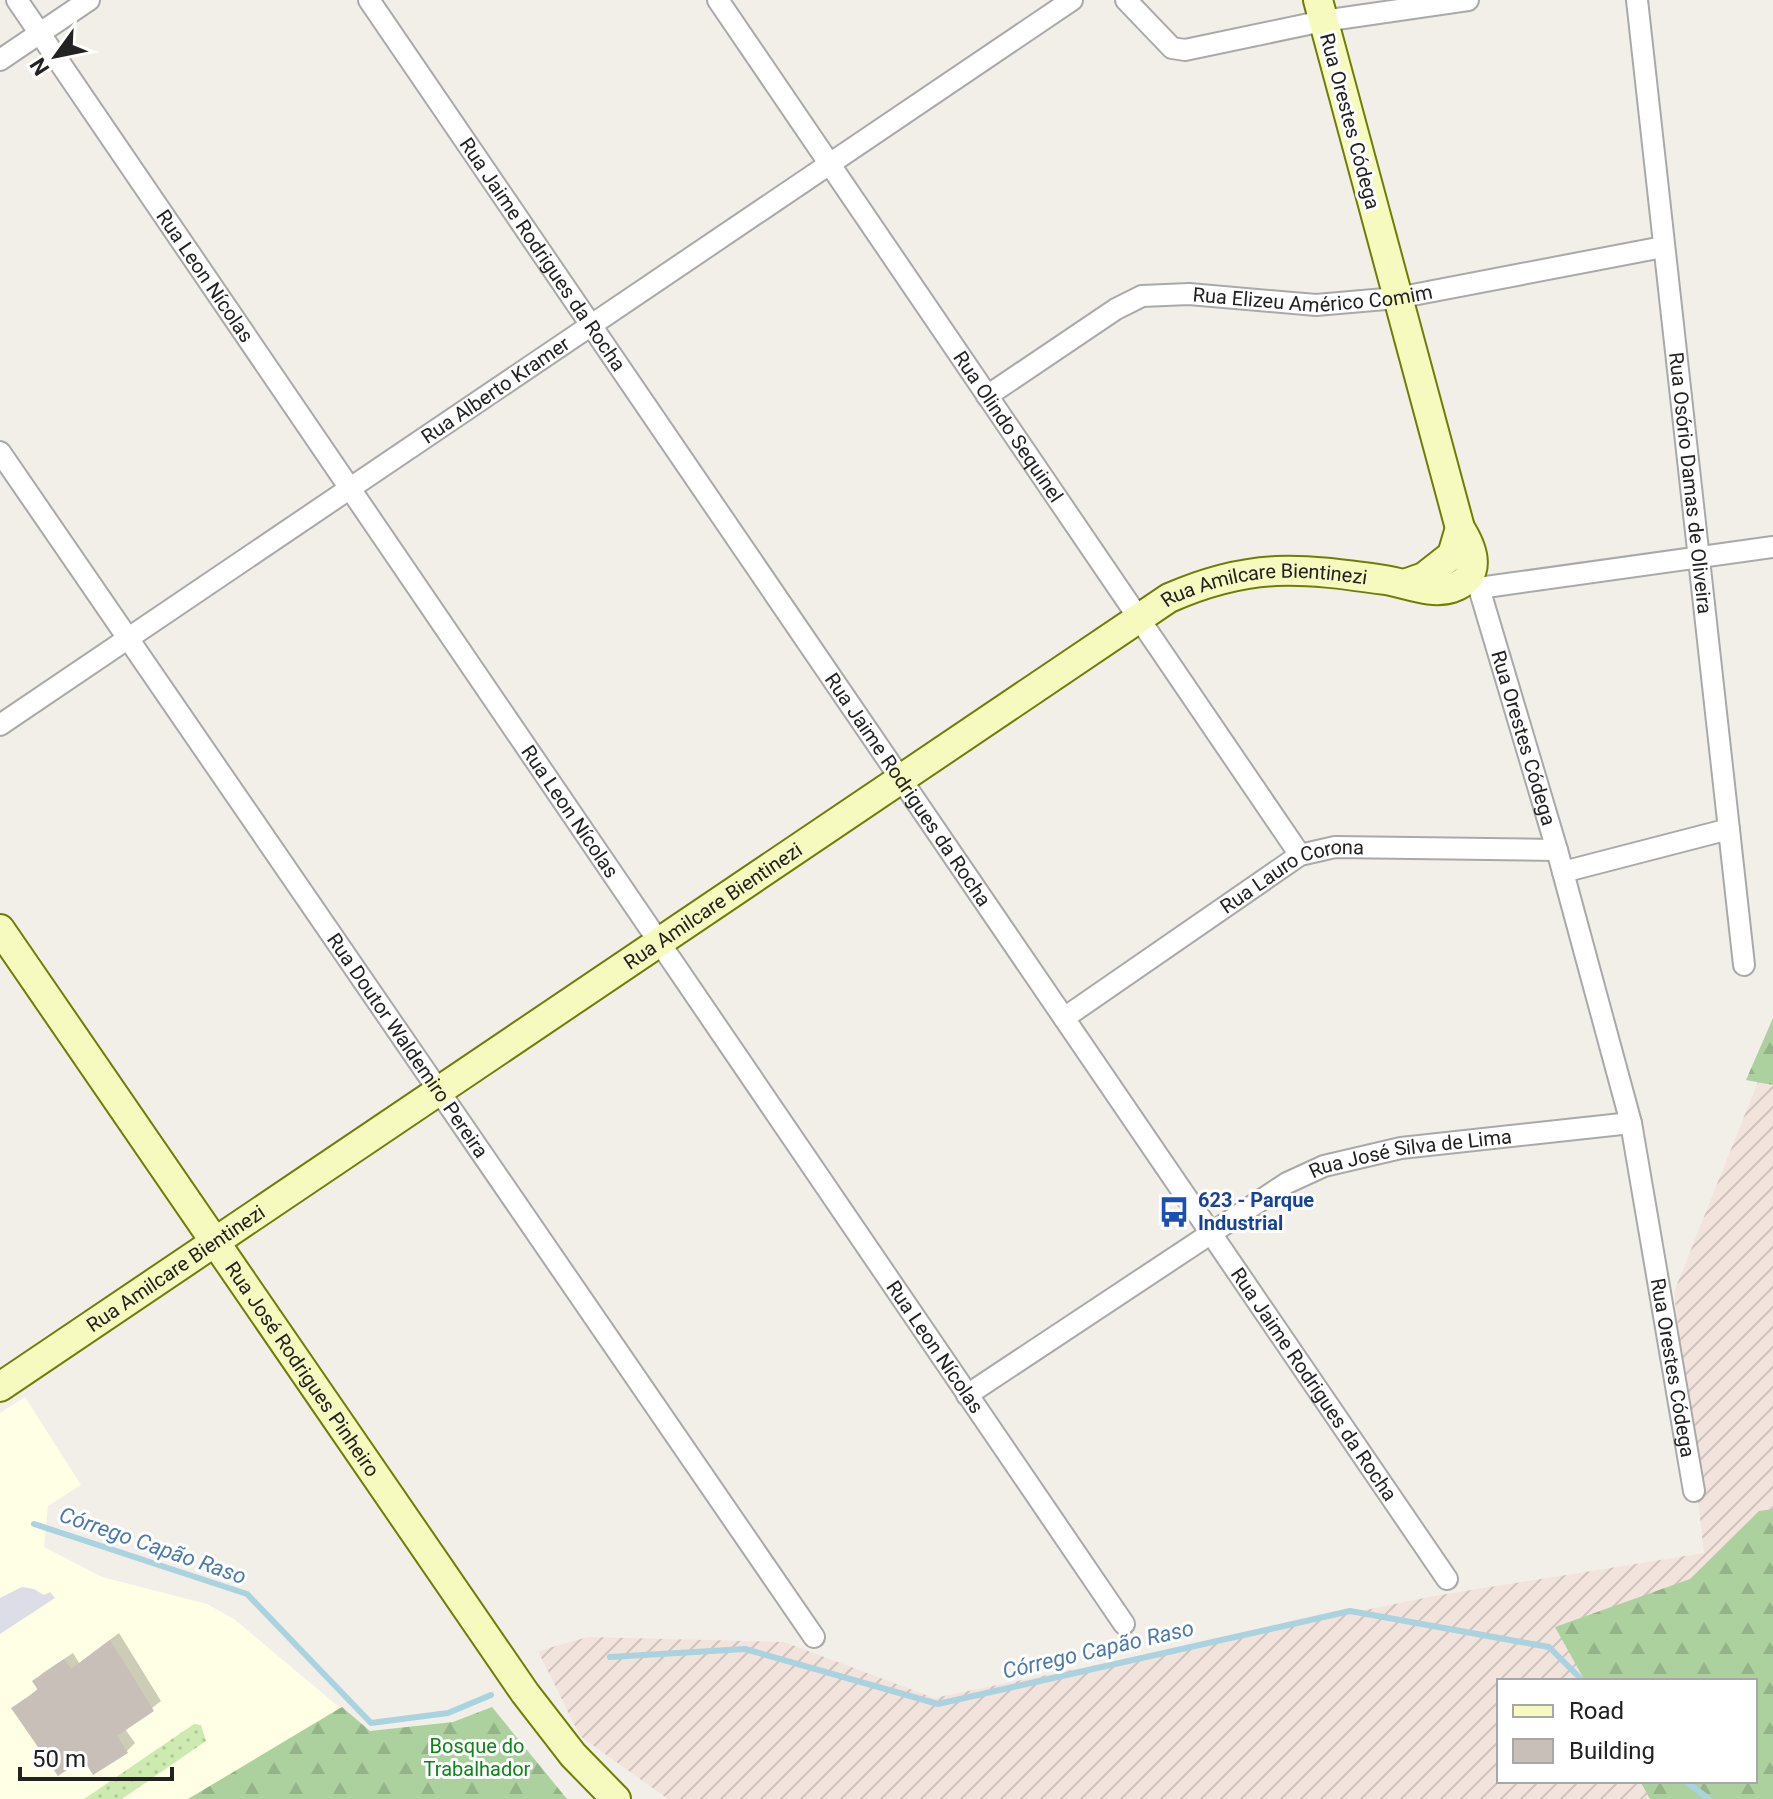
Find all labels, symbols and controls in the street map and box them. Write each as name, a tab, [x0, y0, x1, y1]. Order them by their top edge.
north arrow	[16, 16, 96, 96]
street label: Rua Orestes Códega	[1315, 30, 1385, 212]
text: N	[25, 53, 54, 80]
street label: Rua Jaime Rodrigues da Rocha	[455, 133, 631, 376]
street label: Rua Leon Nícolas	[151, 205, 259, 347]
street label: Rua Elizeu Américo Comim	[1192, 279, 1435, 317]
street label: Rua Alberto Kramer	[417, 331, 574, 449]
street label: Rua Olindo Sequinel	[948, 346, 1068, 507]
street label: Rua Osório Damas de Oliveira	[1664, 351, 1717, 615]
street label: Rua Amilcare Bientinezi	[1156, 559, 1369, 612]
street label: Rua Orestes Códega	[1486, 648, 1561, 828]
street label: Rua Jaime Rodrigues da Rocha	[820, 668, 996, 911]
street label: Rua Leon Nícolas	[516, 741, 624, 882]
street label: Rua Lauro Corona	[1215, 835, 1364, 919]
street label: Rua Amilcare Bientinezi	[619, 837, 807, 975]
street label: Rua Doutor Waldemiro Pereira	[322, 929, 493, 1162]
street label: Rua José Silva de Lima	[1305, 1124, 1513, 1183]
place label: 623 - Parque Industrial	[1198, 1188, 1314, 1235]
bus stop icon: 623 - Parque Industrial	[1157, 1195, 1191, 1229]
street label: Rua Amilcare Bientinezi	[82, 1200, 269, 1337]
street label: Rua José Rodrigues Pinheiro	[220, 1257, 385, 1481]
street label: Rua Jaime Rodrigues da Rocha	[1226, 1263, 1402, 1505]
street label: Rua Leon Nícolas	[881, 1276, 989, 1418]
street label: Rua Orestes Códega	[1646, 1276, 1700, 1459]
water label: Córrego Capão Raso	[56, 1502, 249, 1589]
water label: Córrego Capão Raso	[1000, 1615, 1196, 1684]
legend	[1497, 1679, 1757, 1783]
text: Road	[1569, 1697, 1624, 1725]
scale bar	[20, 1731, 172, 1781]
park label: Bosque do Trabalhador	[424, 1734, 531, 1781]
text: Building	[1569, 1737, 1655, 1765]
text: 50 m	[32, 1745, 86, 1773]

